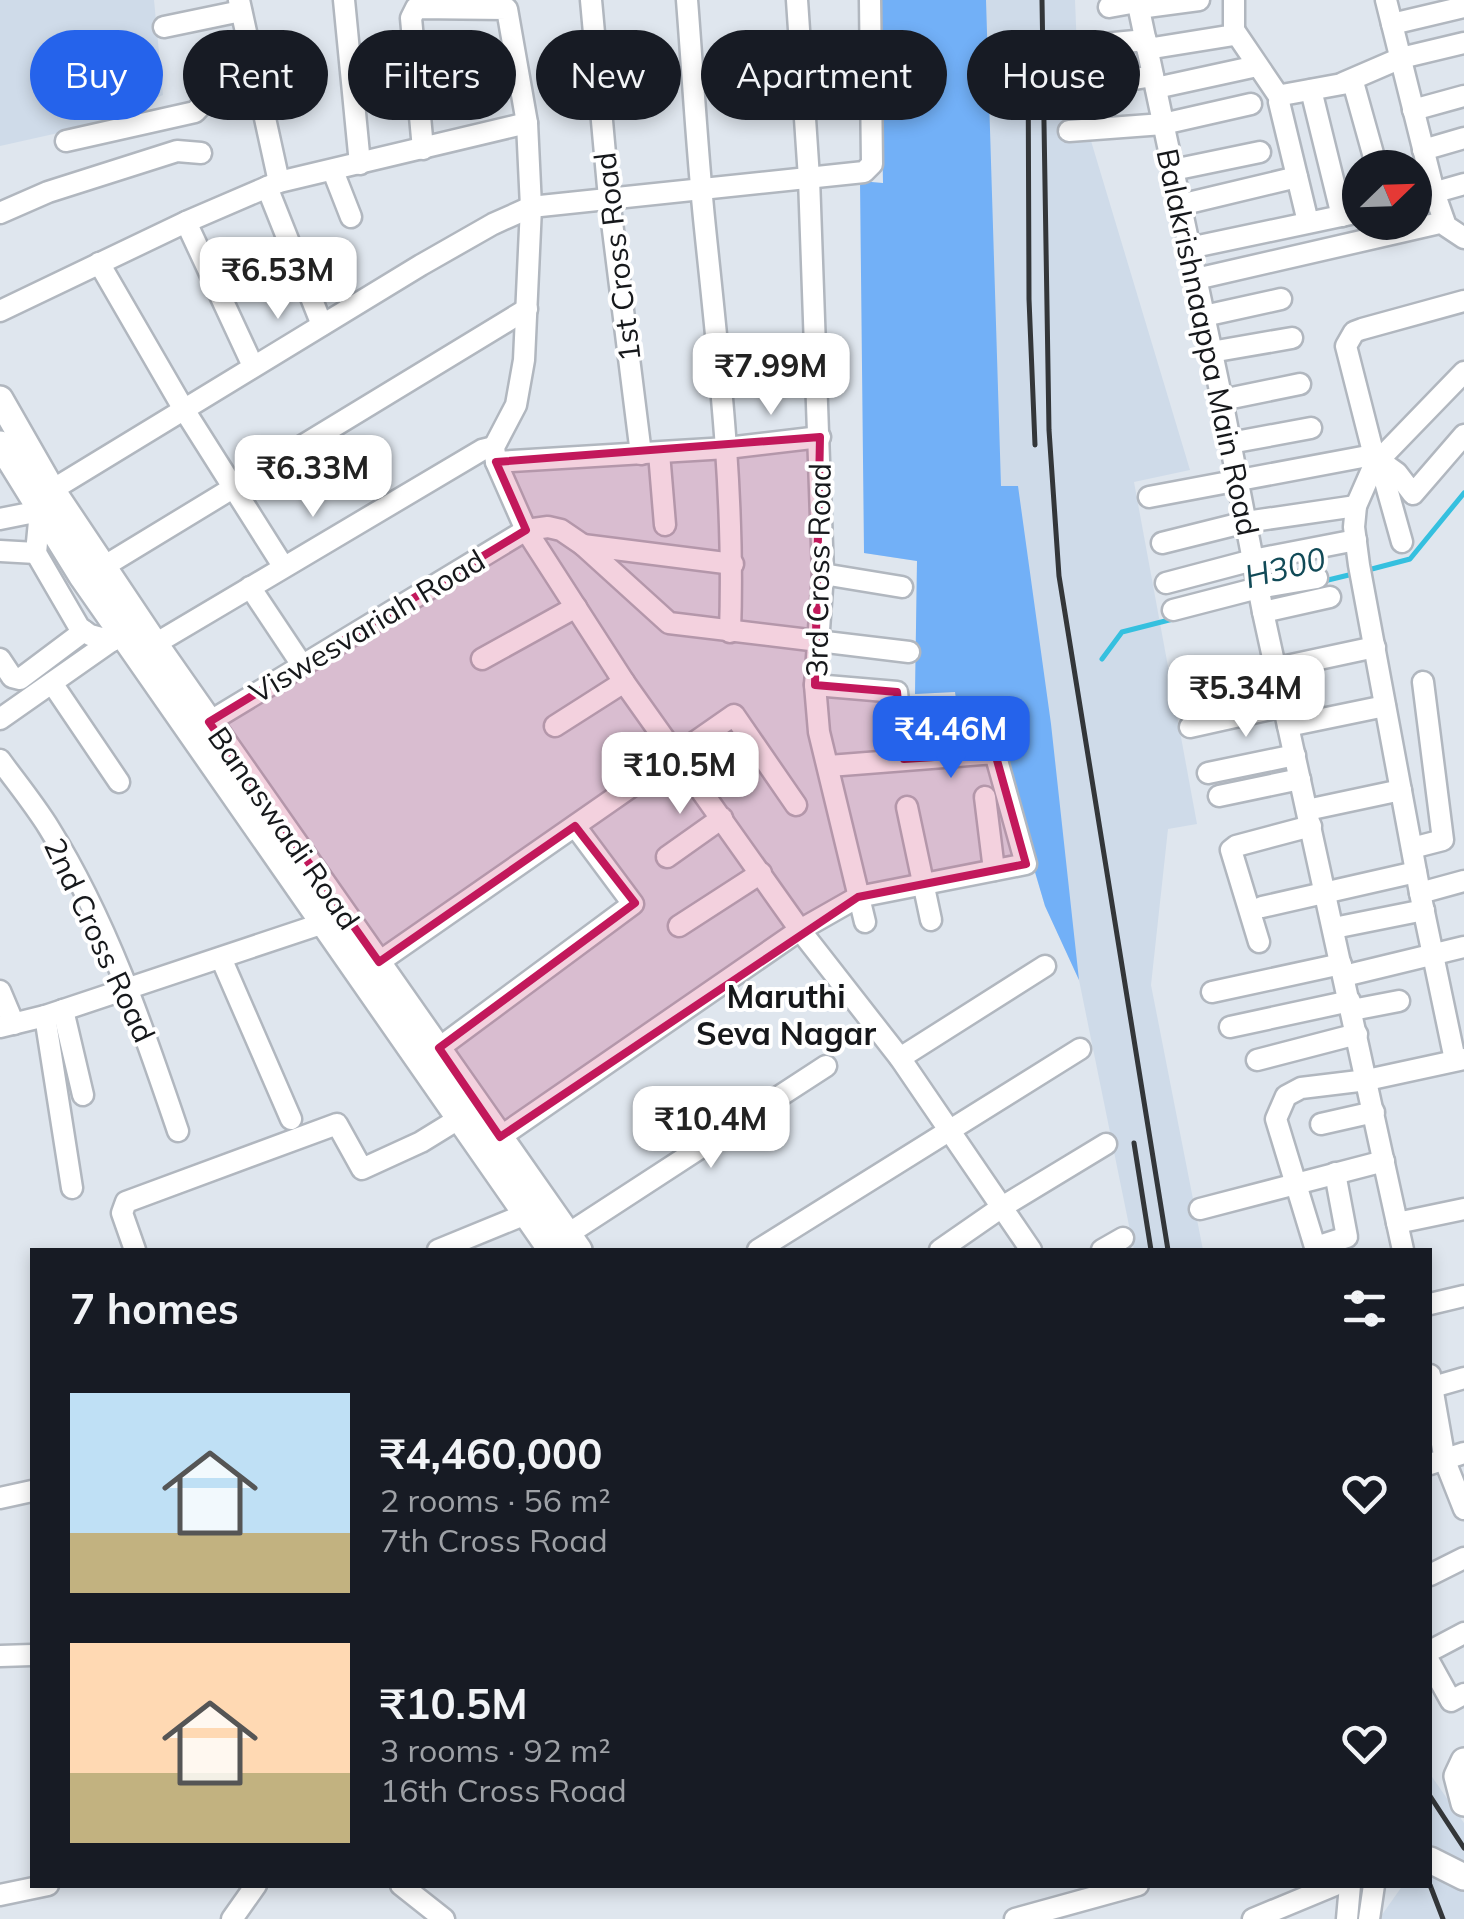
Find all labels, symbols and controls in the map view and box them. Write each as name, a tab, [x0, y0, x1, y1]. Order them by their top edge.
chip: Buy	[30, 30, 163, 120]
chip: Rent	[183, 30, 328, 120]
chip: Filters	[348, 30, 516, 120]
chip: New	[536, 30, 681, 120]
chip: Apartment	[701, 30, 947, 120]
chip: House	[967, 30, 1140, 120]
street label: Balakrishnaappa Main Road	[1148, 145, 1268, 539]
street label: 1st Cross Road	[585, 150, 649, 364]
north arrow	[1342, 150, 1432, 240]
map controls	[1342, 150, 1432, 240]
pin: ₹6.53M	[197, 237, 359, 322]
text: ₹6.53M	[222, 249, 334, 289]
pin: ₹7.99M	[690, 333, 852, 418]
text: ₹7.99M	[715, 345, 827, 385]
pin: ₹6.33M	[232, 435, 394, 520]
text: ₹6.33M	[257, 447, 369, 487]
street label: 3rd Cross Road	[797, 463, 839, 677]
water label: H300	[1240, 538, 1330, 596]
street label: Viswesvariah Road	[242, 541, 492, 711]
pin: ₹5.34M	[1165, 655, 1327, 740]
text: ₹5.34M	[1190, 667, 1302, 707]
pin: ₹4.46M	[870, 696, 1032, 781]
text: ₹4.46M	[895, 708, 1007, 748]
street label: Banaswadi Road	[200, 719, 368, 937]
pin: ₹10.5M	[599, 732, 761, 817]
text: ₹10.5M	[624, 744, 736, 784]
street label: 2nd Cross Road	[36, 832, 164, 1048]
district label: Maruthi Seva Nagar	[696, 976, 876, 1053]
pin: ₹10.4M	[630, 1086, 792, 1171]
text: ₹10.4M	[655, 1098, 767, 1138]
icon: filters	[1337, 1281, 1392, 1336]
text: 7 homes	[70, 1282, 239, 1335]
text: ₹4,460,000	[380, 1427, 602, 1480]
icon: home	[150, 1433, 270, 1553]
icon: heart	[1337, 1466, 1392, 1521]
text: 2 rooms · 56 m²	[380, 1480, 611, 1520]
text: 7th Cross Road	[380, 1520, 608, 1560]
text: ₹10.5M	[380, 1677, 528, 1730]
icon: home	[150, 1683, 270, 1803]
icon: heart	[1337, 1716, 1392, 1771]
text: 3 rooms · 92 m²	[380, 1730, 611, 1770]
text: 16th Cross Road	[380, 1770, 627, 1810]

